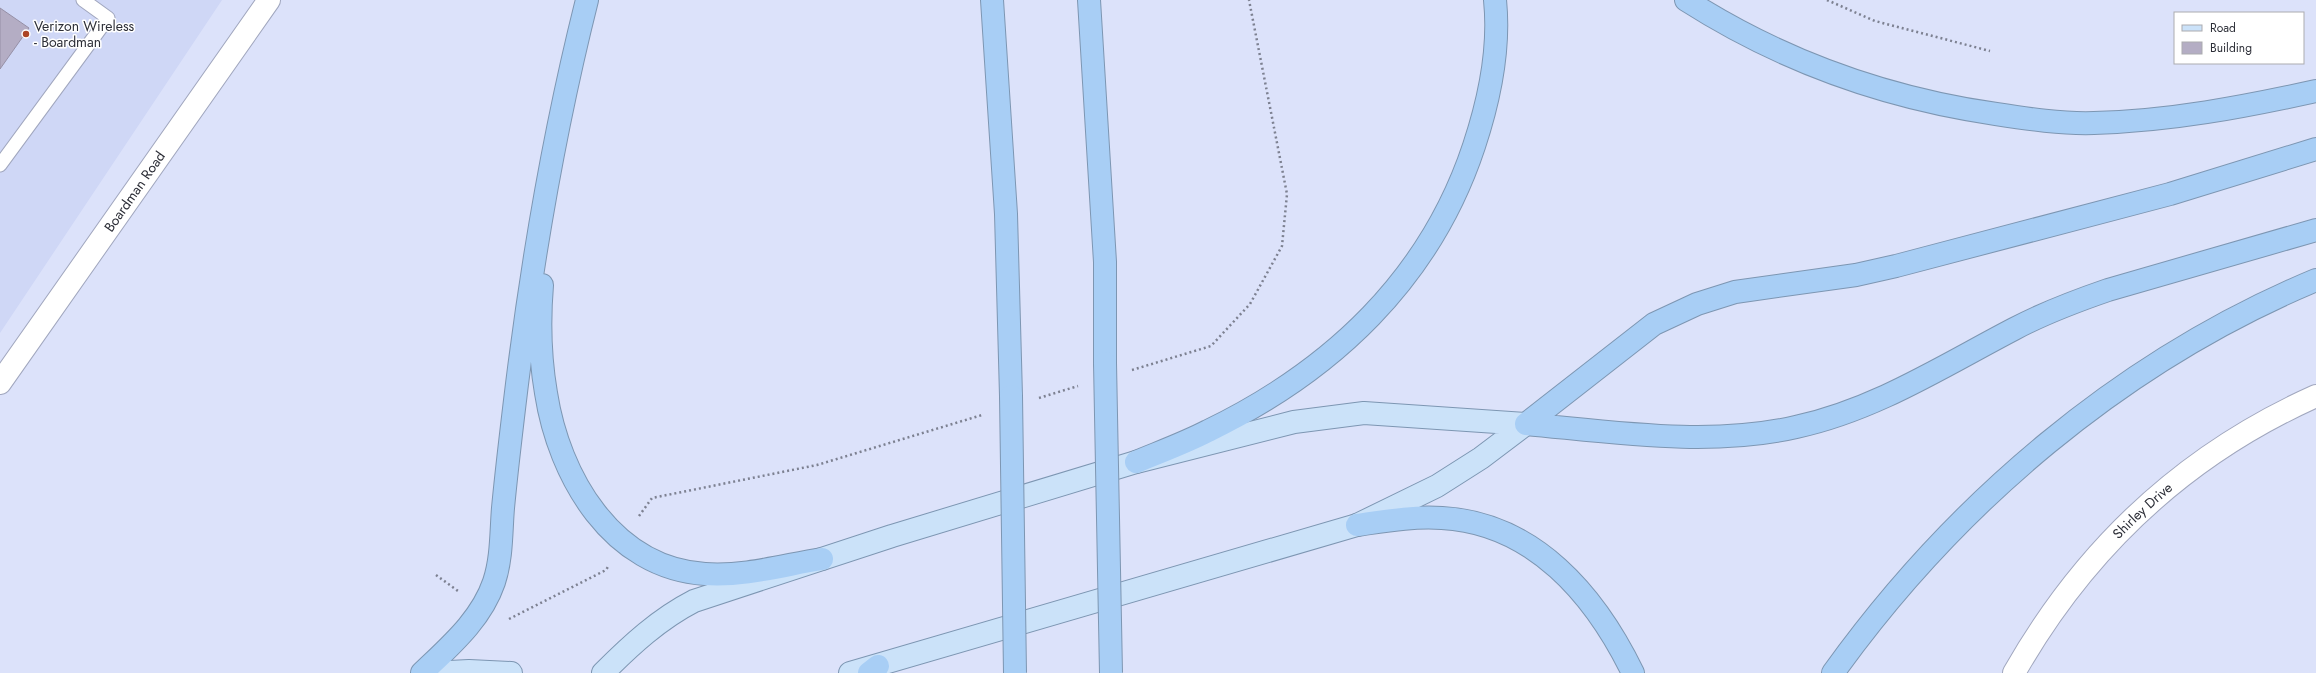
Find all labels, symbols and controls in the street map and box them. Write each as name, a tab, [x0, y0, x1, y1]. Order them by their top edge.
legend	[2174, 12, 2304, 64]
place label: Verizon Wireless - Boardman	[34, 16, 135, 52]
text: Road	[2210, 19, 2236, 37]
marker: Verizon Wireless - Boardman	[21, 29, 31, 39]
text: Building	[2210, 39, 2252, 57]
street label: Boardman Road	[99, 147, 170, 236]
street label: Shirley Drive	[2108, 478, 2177, 543]

